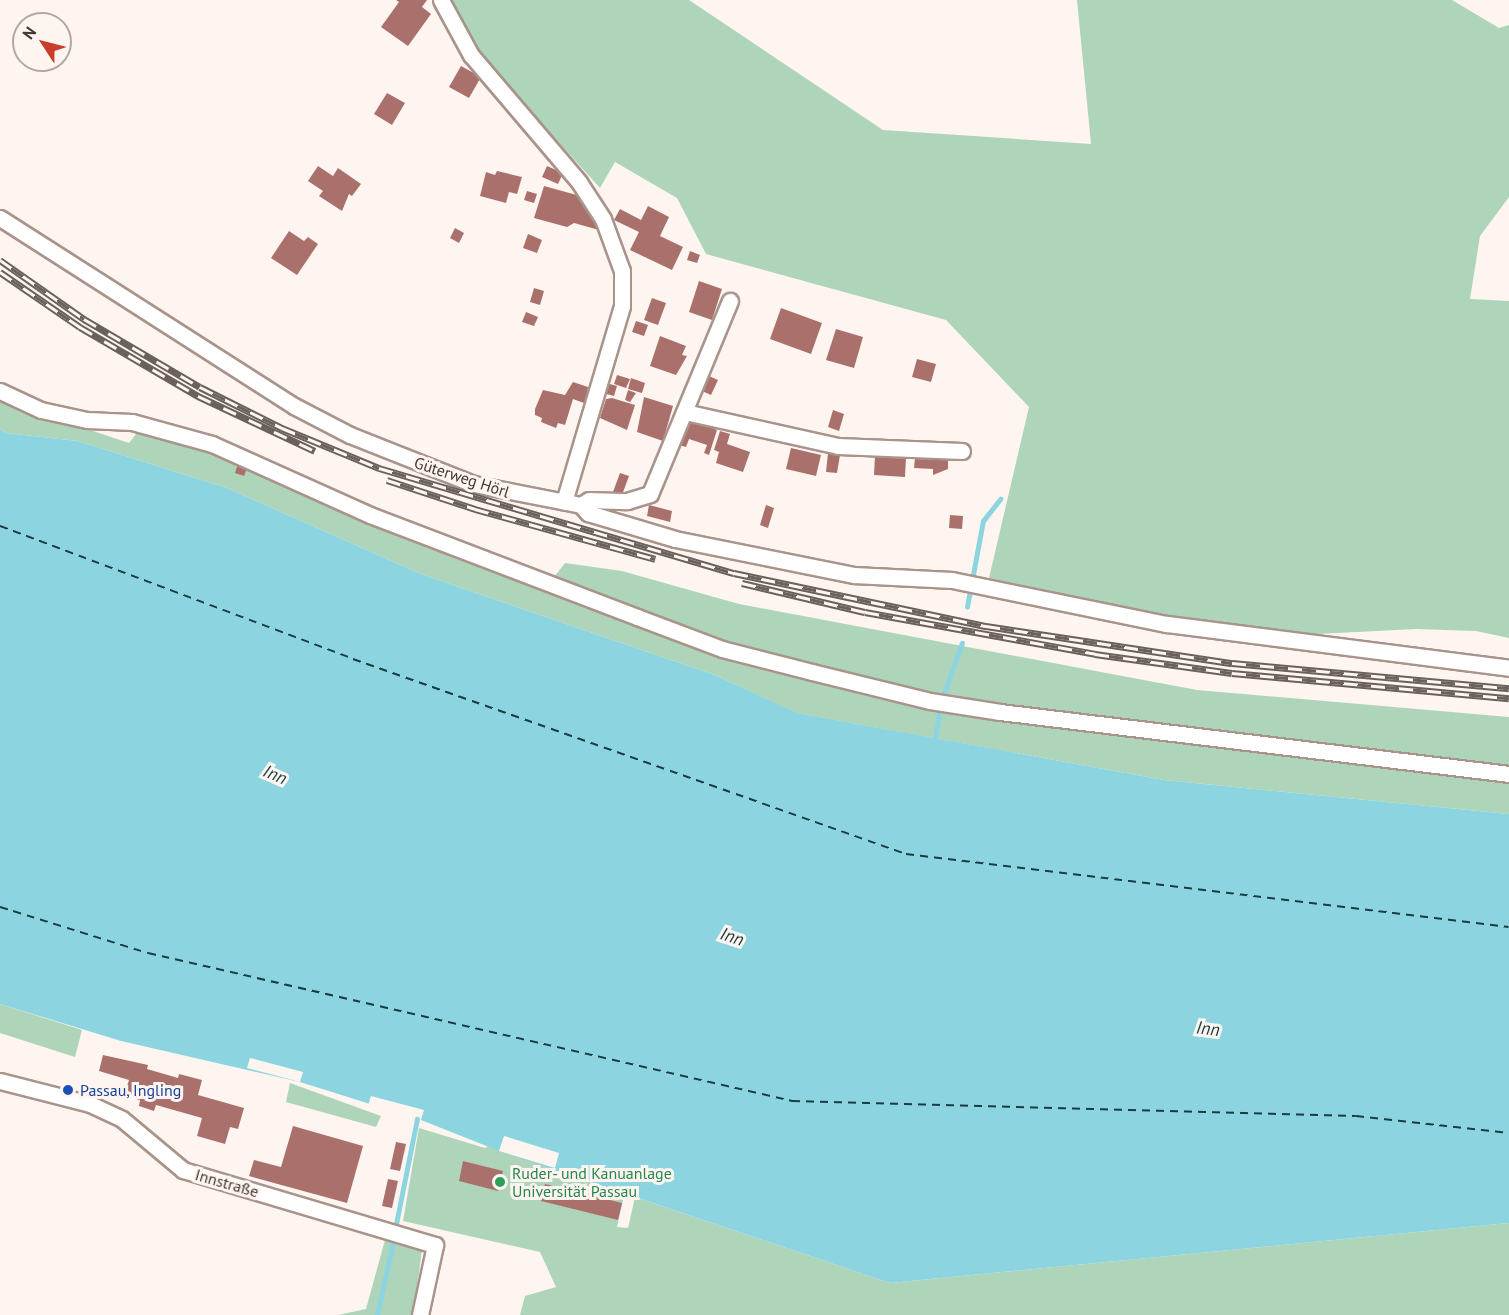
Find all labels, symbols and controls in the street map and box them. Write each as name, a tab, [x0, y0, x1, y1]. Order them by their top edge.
north arrow	[12, 12, 72, 72]
text: N	[18, 22, 40, 43]
street label: Güterweg Hörl	[412, 453, 512, 501]
water label: Inn	[260, 760, 290, 790]
water label: Inn	[717, 923, 747, 951]
water label: Inn	[1195, 1017, 1221, 1041]
place label: Passau, Ingling	[80, 1080, 183, 1100]
marker: Passau, Ingling	[61, 1083, 75, 1097]
place label: Ruder- und Kanuanlage Universität Passau	[512, 1163, 673, 1201]
street label: Innstraße	[193, 1165, 261, 1201]
marker: Ruder- und Kanuanlage Universität Passau	[493, 1175, 507, 1189]

